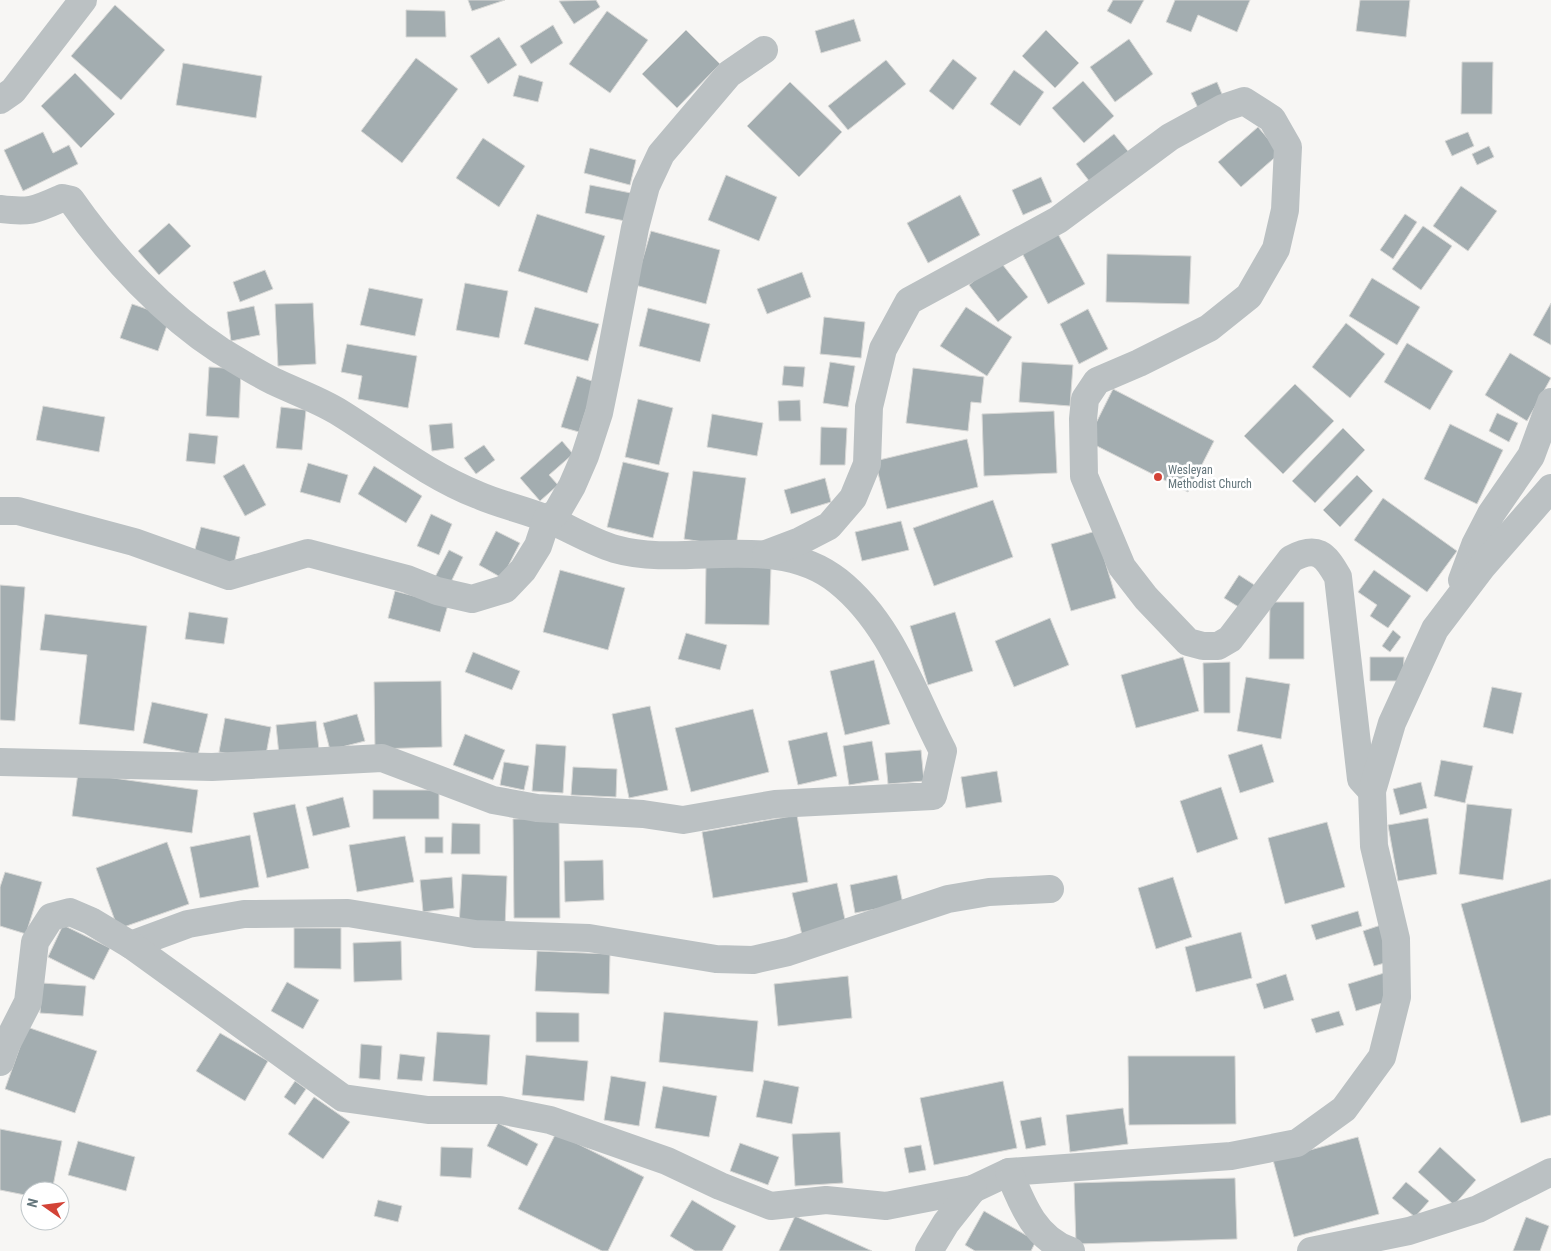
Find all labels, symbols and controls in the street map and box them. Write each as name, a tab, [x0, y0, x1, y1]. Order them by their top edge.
place label: Wesleyan Methodist Church	[1168, 463, 1252, 491]
marker: Wesleyan Methodist Church	[1152, 471, 1164, 483]
north arrow	[20, 1181, 70, 1231]
text: N	[24, 1197, 41, 1209]

